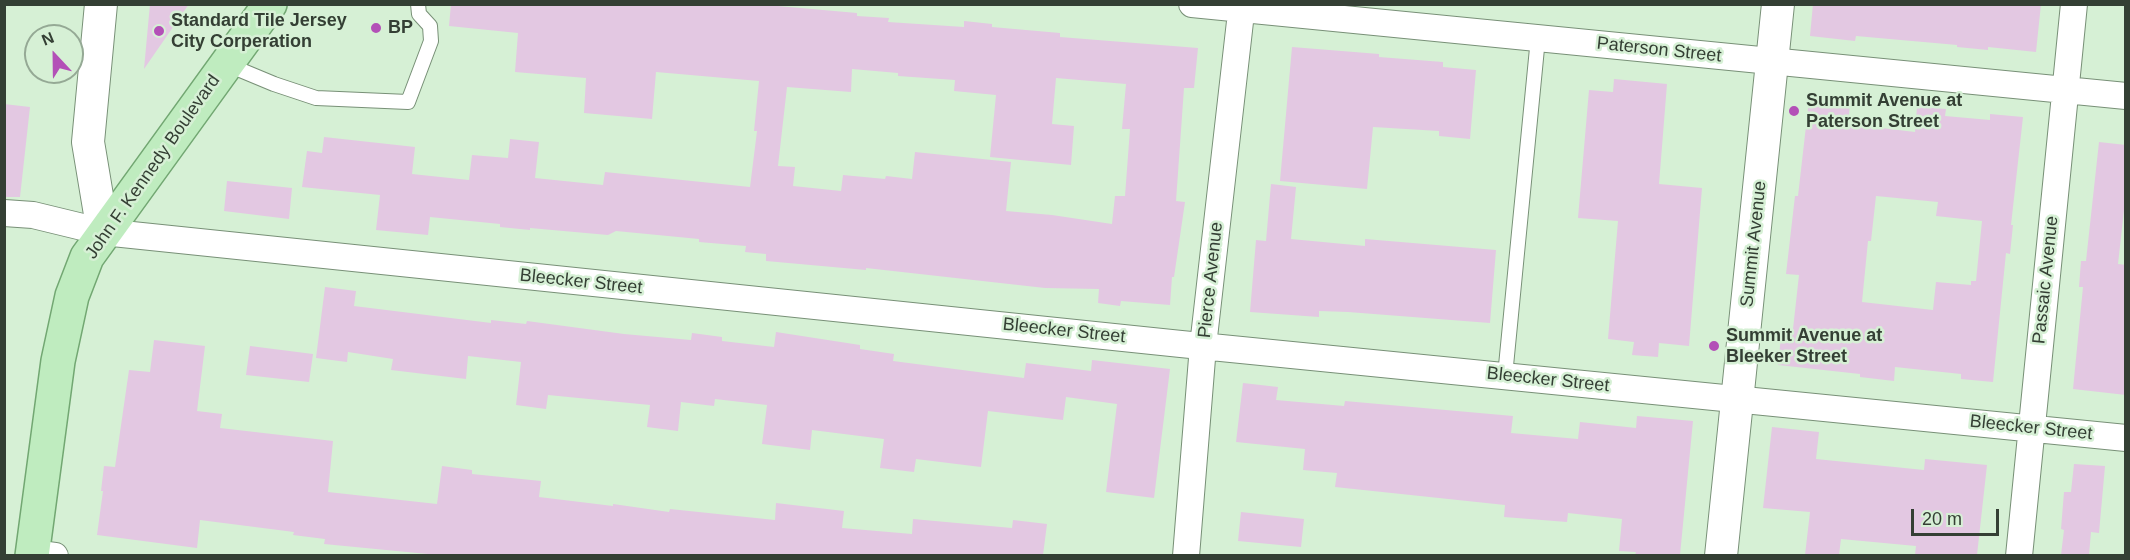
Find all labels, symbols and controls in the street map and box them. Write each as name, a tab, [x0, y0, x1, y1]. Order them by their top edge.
place label: Standard Tile Jersey City Corperation	[171, 10, 347, 52]
place label: BP	[388, 17, 413, 39]
marker: BP	[369, 21, 383, 35]
north arrow	[24, 24, 84, 84]
marker: Standard Tile Jersey City Corperation	[152, 24, 166, 38]
text: N	[39, 29, 56, 49]
street label: Paterson Street	[1596, 33, 1722, 67]
street label: John F. Kennedy Boulevard	[81, 71, 225, 263]
place label: Summit Avenue at Paterson Street	[1806, 90, 1962, 132]
marker: Summit Avenue at Paterson Street	[1787, 104, 1801, 118]
street label: Summit Avenue	[1737, 180, 1771, 308]
street label: Passaic Avenue	[2029, 215, 2063, 345]
street label: Pierce Avenue	[1194, 221, 1228, 339]
street label: Bleecker Street	[519, 265, 643, 299]
street label: Bleecker Street	[1002, 314, 1126, 348]
place label: Summit Avenue at Bleeker Street	[1726, 325, 1882, 368]
marker: Summit Avenue at Bleeker Street	[1707, 339, 1721, 353]
street label: Bleecker Street	[1486, 363, 1610, 397]
street label: Bleecker Street	[1969, 411, 2093, 445]
scale bar	[1914, 497, 2002, 535]
text: 20 m	[1922, 509, 1962, 529]

